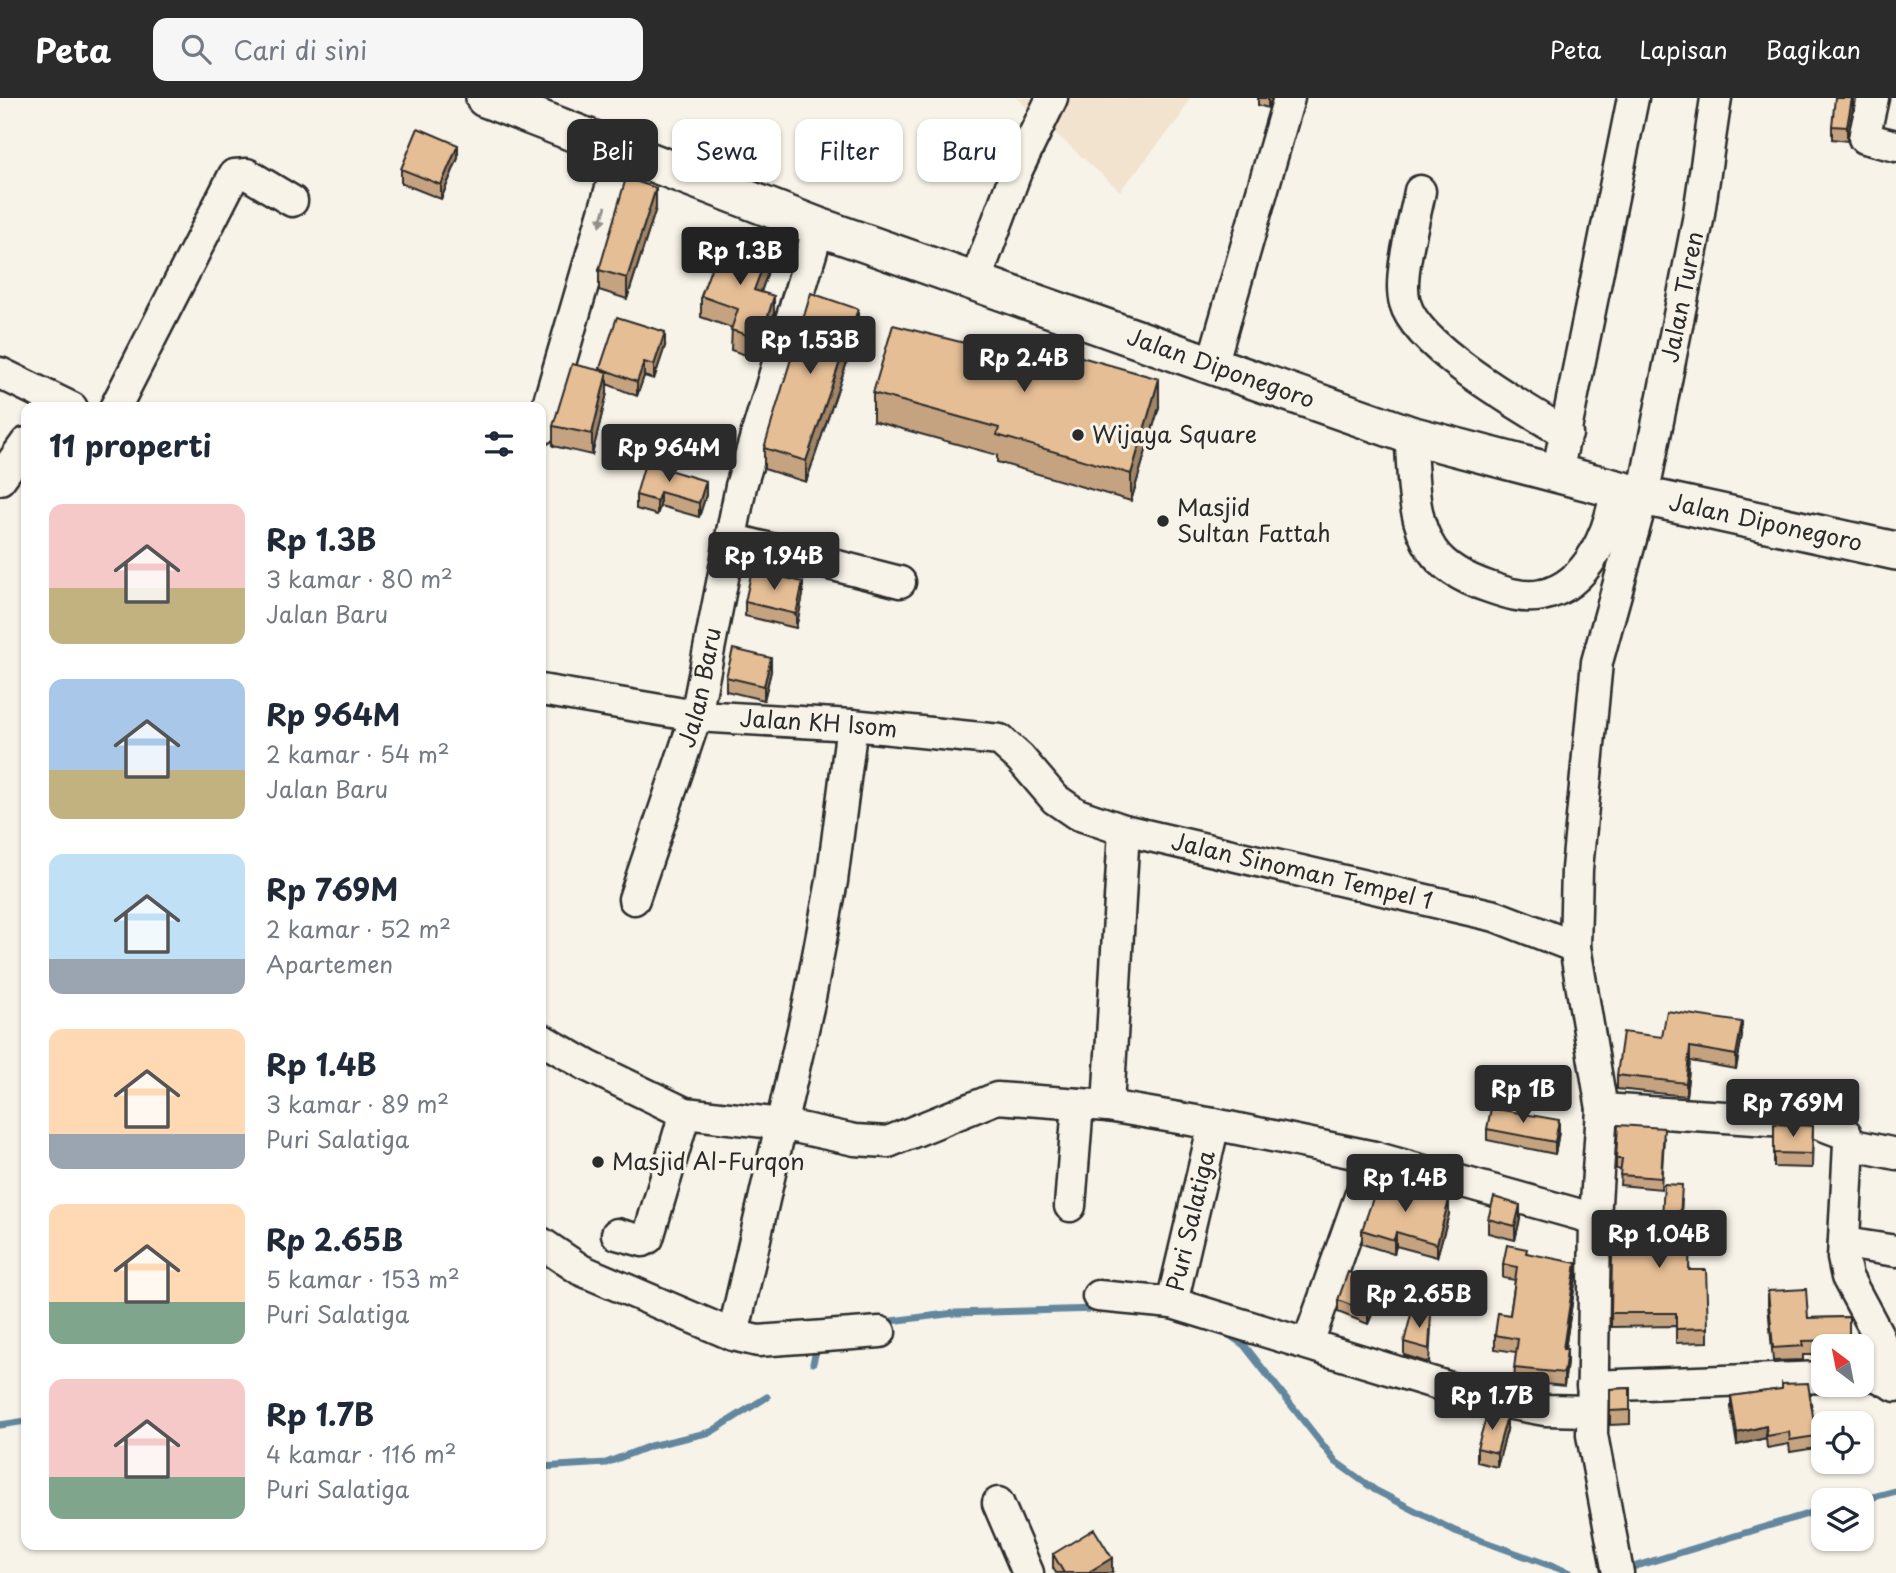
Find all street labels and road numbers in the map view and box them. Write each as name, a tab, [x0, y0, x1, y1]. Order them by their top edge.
street label: Jalan Turen	[1651, 228, 1711, 365]
street label: Jalan Diponegoro	[1123, 318, 1320, 416]
street label: Jalan Diponegoro	[1666, 483, 1866, 559]
street label: Jalan Baru	[668, 624, 729, 752]
street label: Jalan KH Isom	[739, 700, 899, 746]
street label: Jalan Sinoman Tempel 1	[1168, 823, 1437, 917]
street label: Puri Salatiga	[1156, 1146, 1223, 1294]

